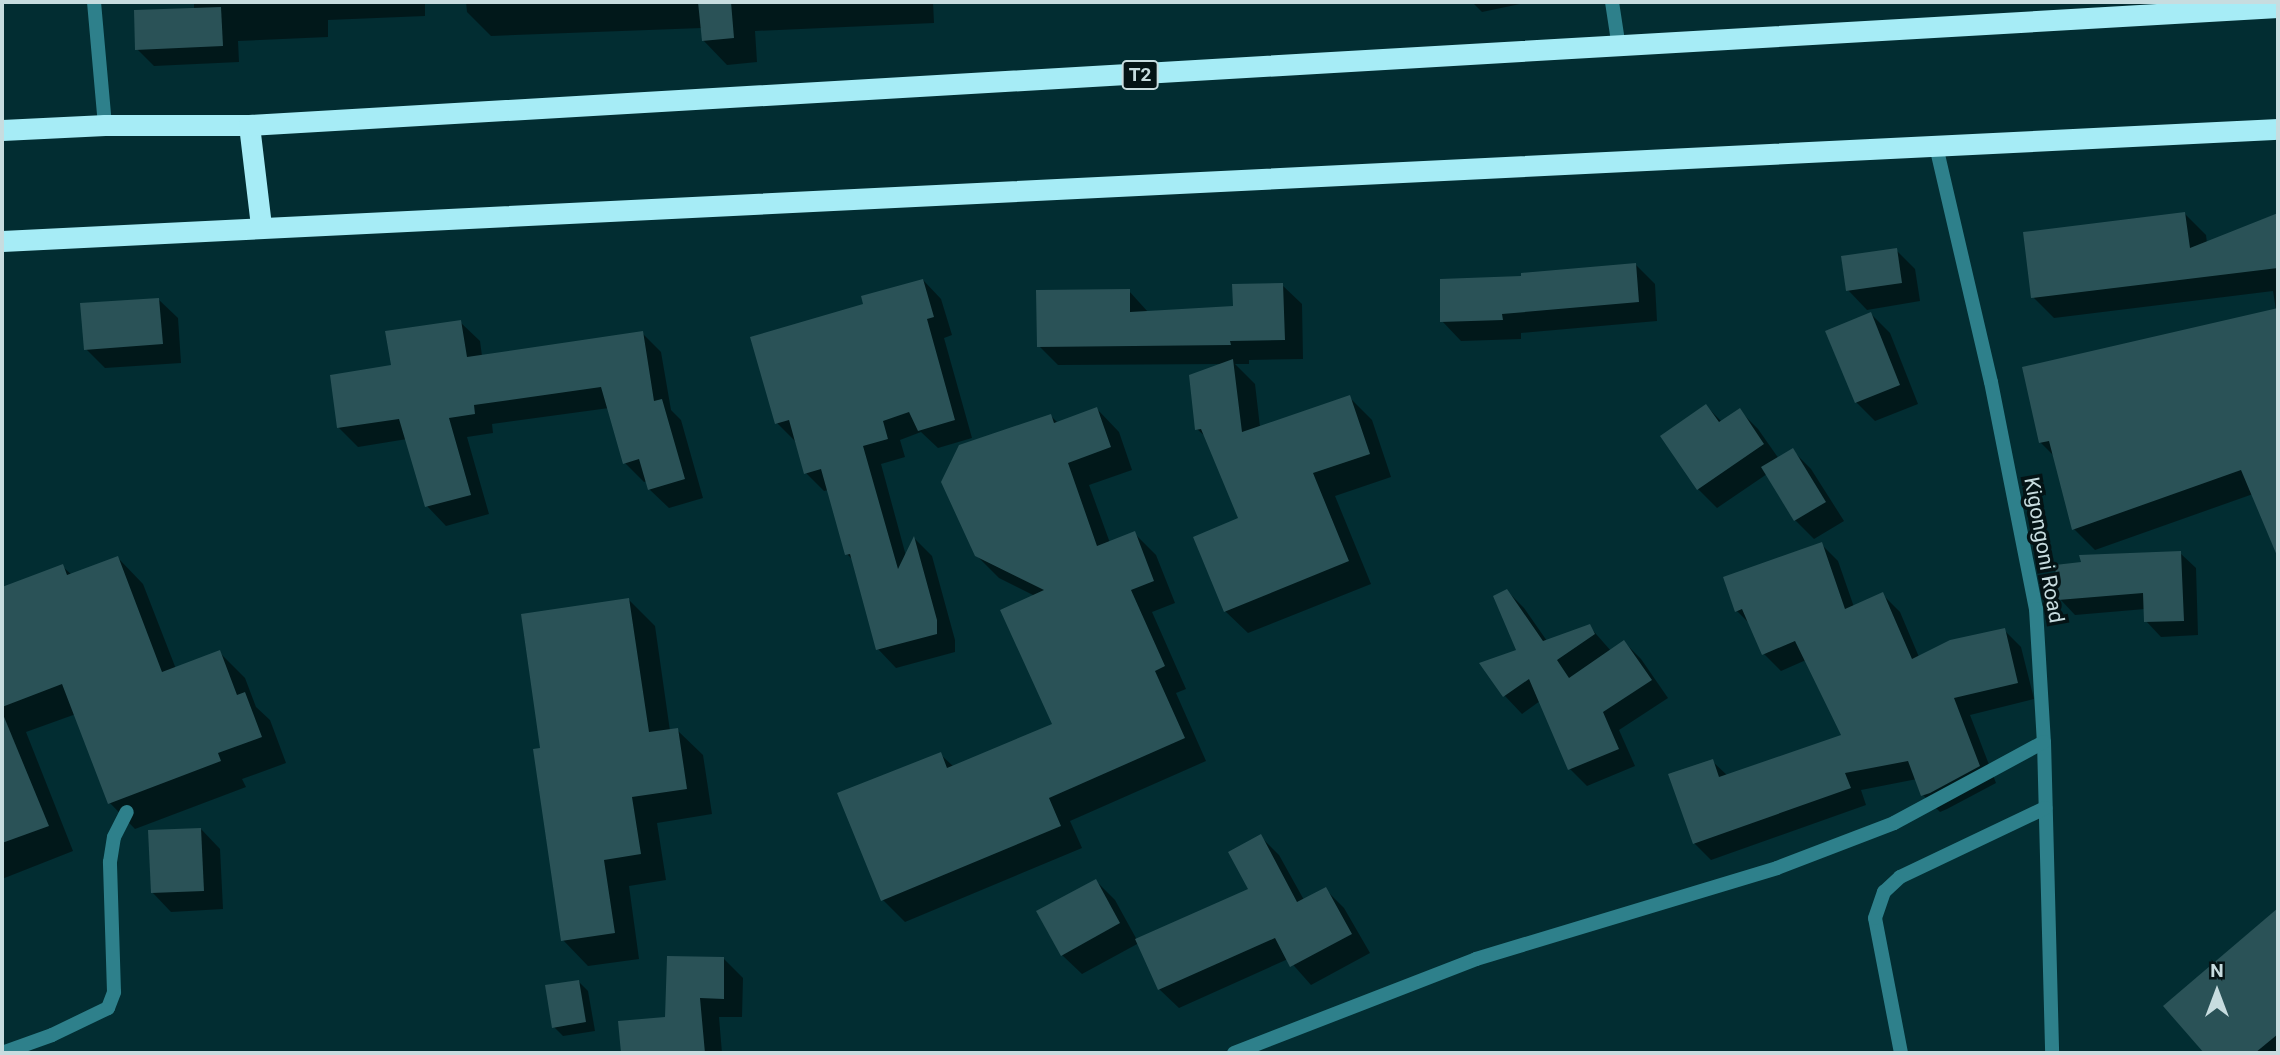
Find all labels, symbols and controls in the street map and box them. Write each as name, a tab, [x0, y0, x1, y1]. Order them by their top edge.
road number: T2	[1121, 60, 1159, 90]
street label: Kigongoni Road	[2019, 475, 2069, 625]
north arrow	[2182, 957, 2252, 1027]
text: N	[2210, 959, 2224, 982]

